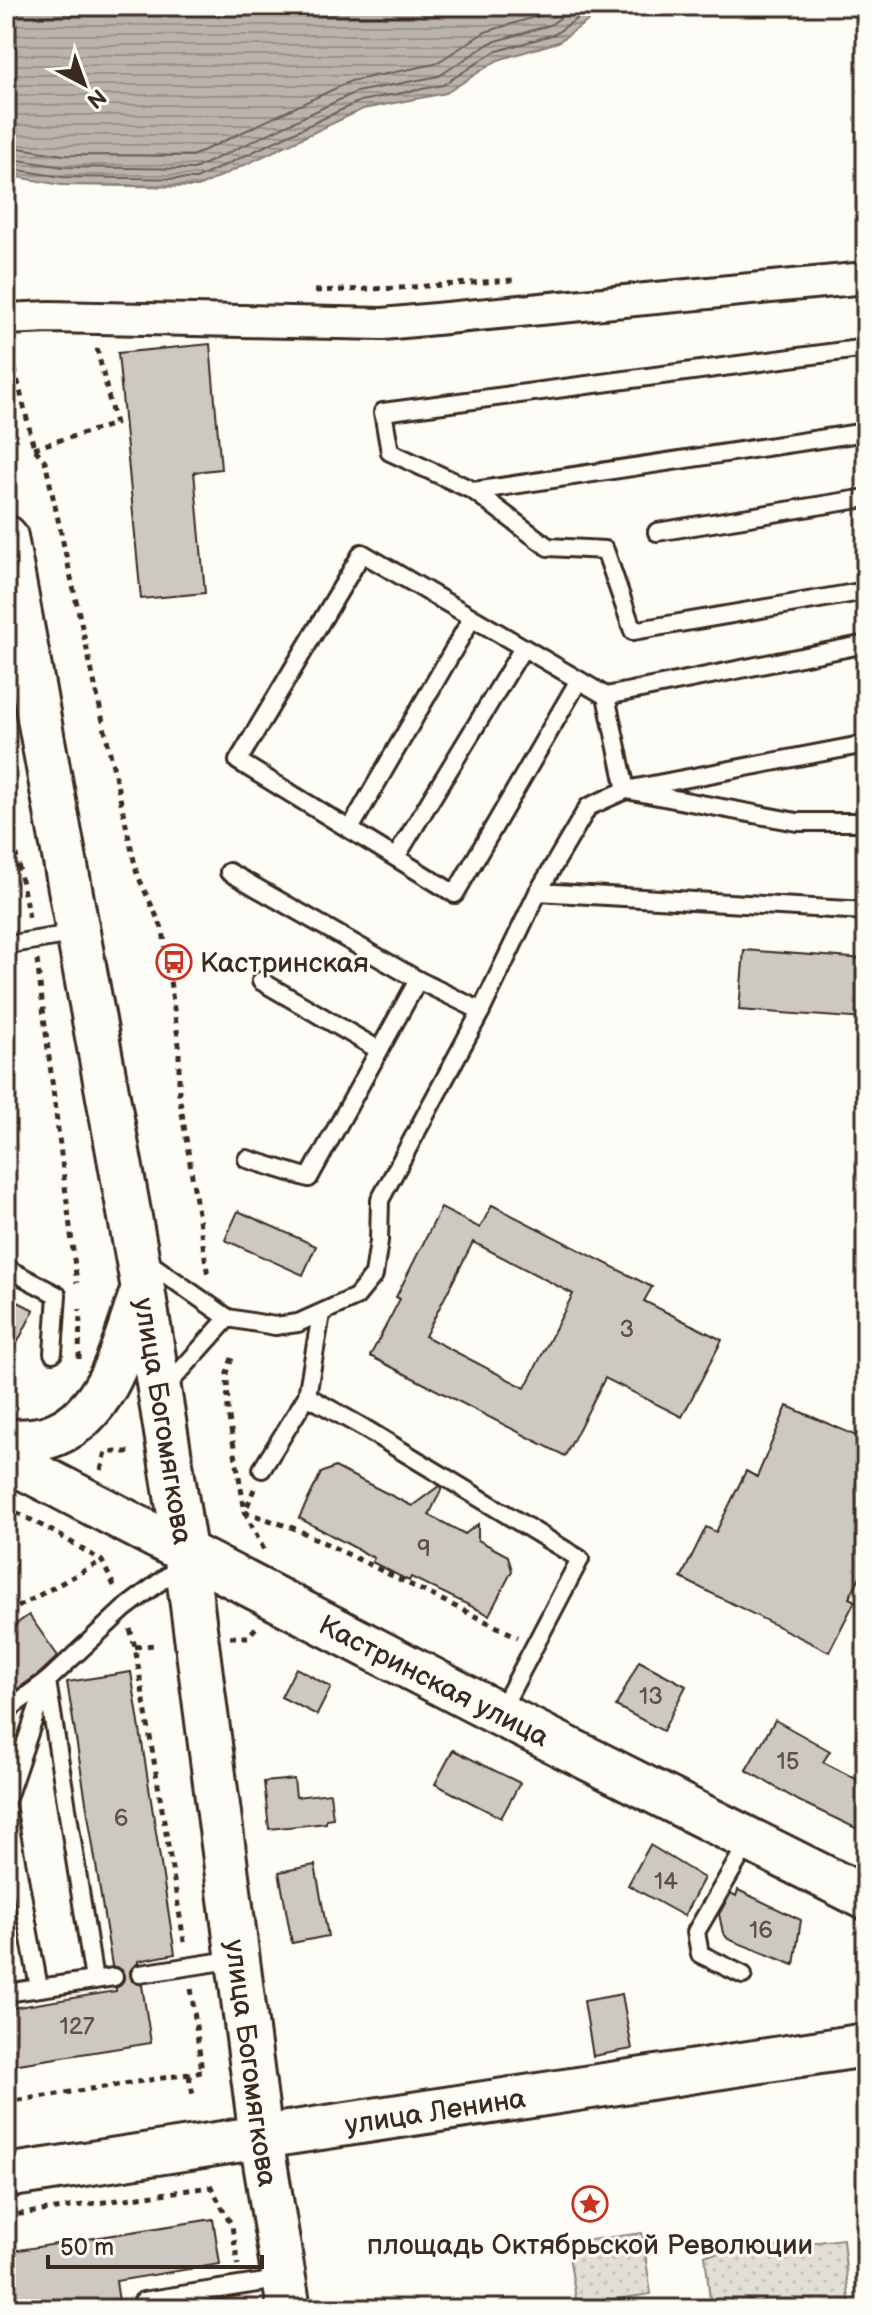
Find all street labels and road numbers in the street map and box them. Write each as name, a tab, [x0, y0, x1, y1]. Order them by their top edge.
street label: улица Богомягкова	[127, 1296, 199, 1547]
street label: Кастринская улица	[313, 1609, 554, 1754]
street label: улица Богомягкова	[217, 1938, 284, 2190]
street label: улица Ленина	[343, 2082, 528, 2142]

